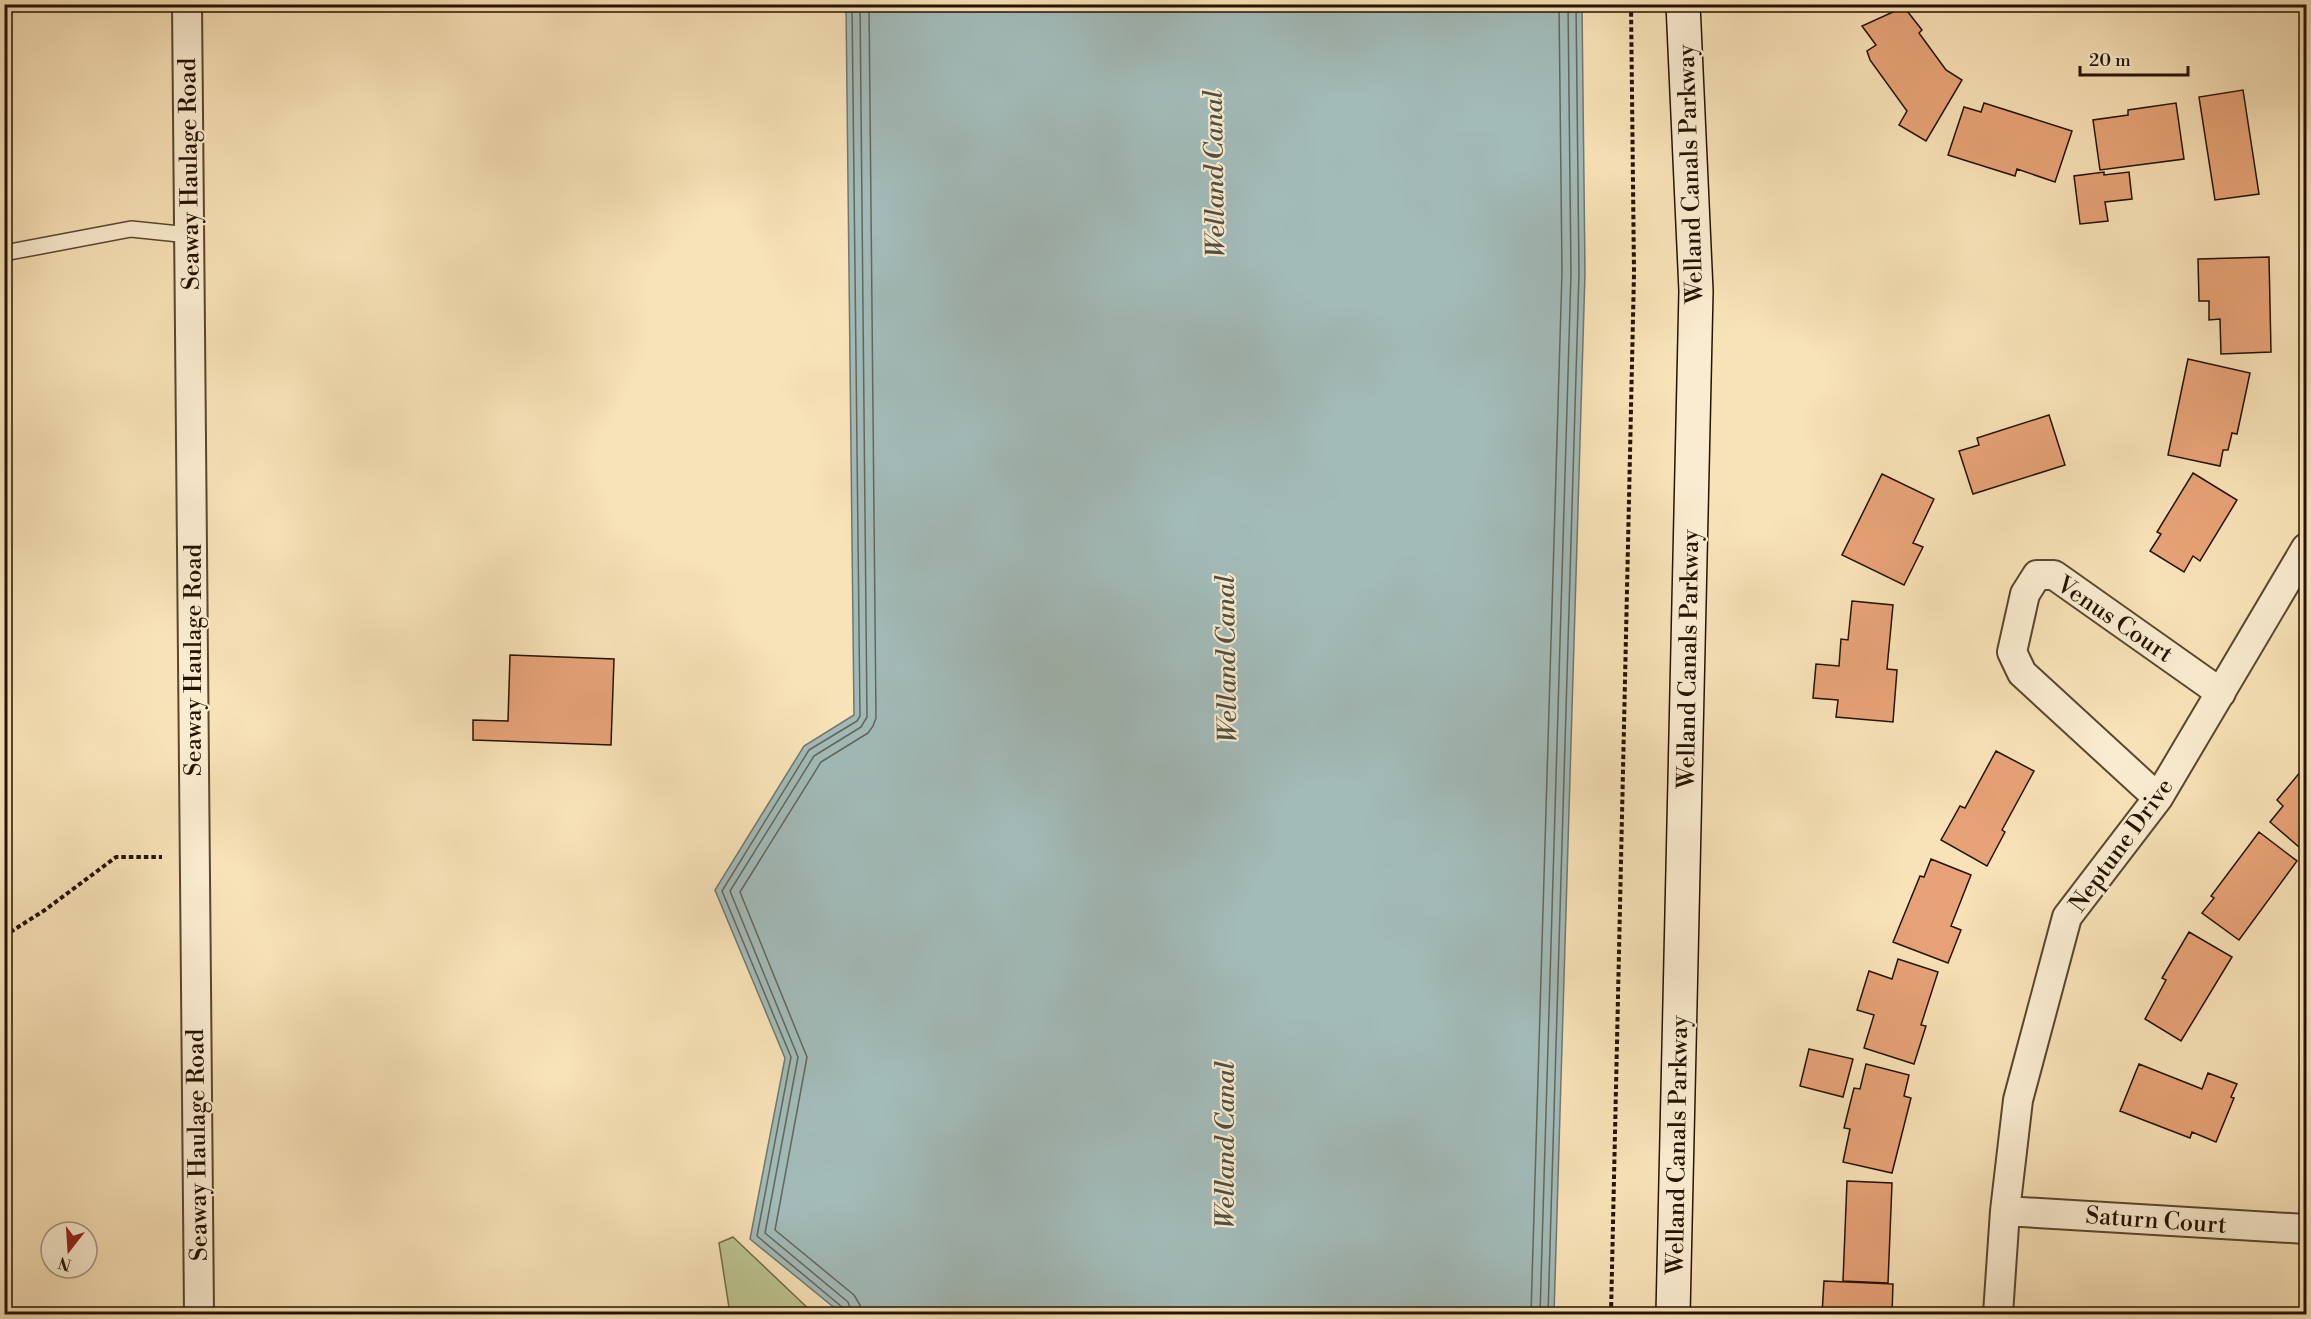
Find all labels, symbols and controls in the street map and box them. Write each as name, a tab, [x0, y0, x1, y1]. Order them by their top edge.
scale bar	[2080, 39, 2188, 77]
street label: Welland Canals Parkway	[1671, 43, 1711, 305]
text: 20 m	[2089, 49, 2131, 72]
street label: Seaway Haulage Road	[173, 57, 207, 290]
water label: Welland Canal	[1198, 89, 1232, 258]
street label: Welland Canals Parkway	[1672, 529, 1706, 790]
street label: Seaway Haulage Road	[179, 543, 209, 776]
street label: Venus Court	[2050, 569, 2179, 670]
water label: Welland Canal	[1210, 574, 1244, 743]
street label: Neptune Drive	[2063, 773, 2180, 918]
street label: Welland Canals Parkway	[1661, 1015, 1695, 1276]
street label: Seaway Haulage Road	[181, 1028, 215, 1261]
water label: Welland Canal	[1210, 1060, 1242, 1229]
street label: Saturn Court	[2084, 1201, 2228, 1241]
north arrow	[39, 1220, 99, 1280]
text: N	[56, 1252, 74, 1275]

